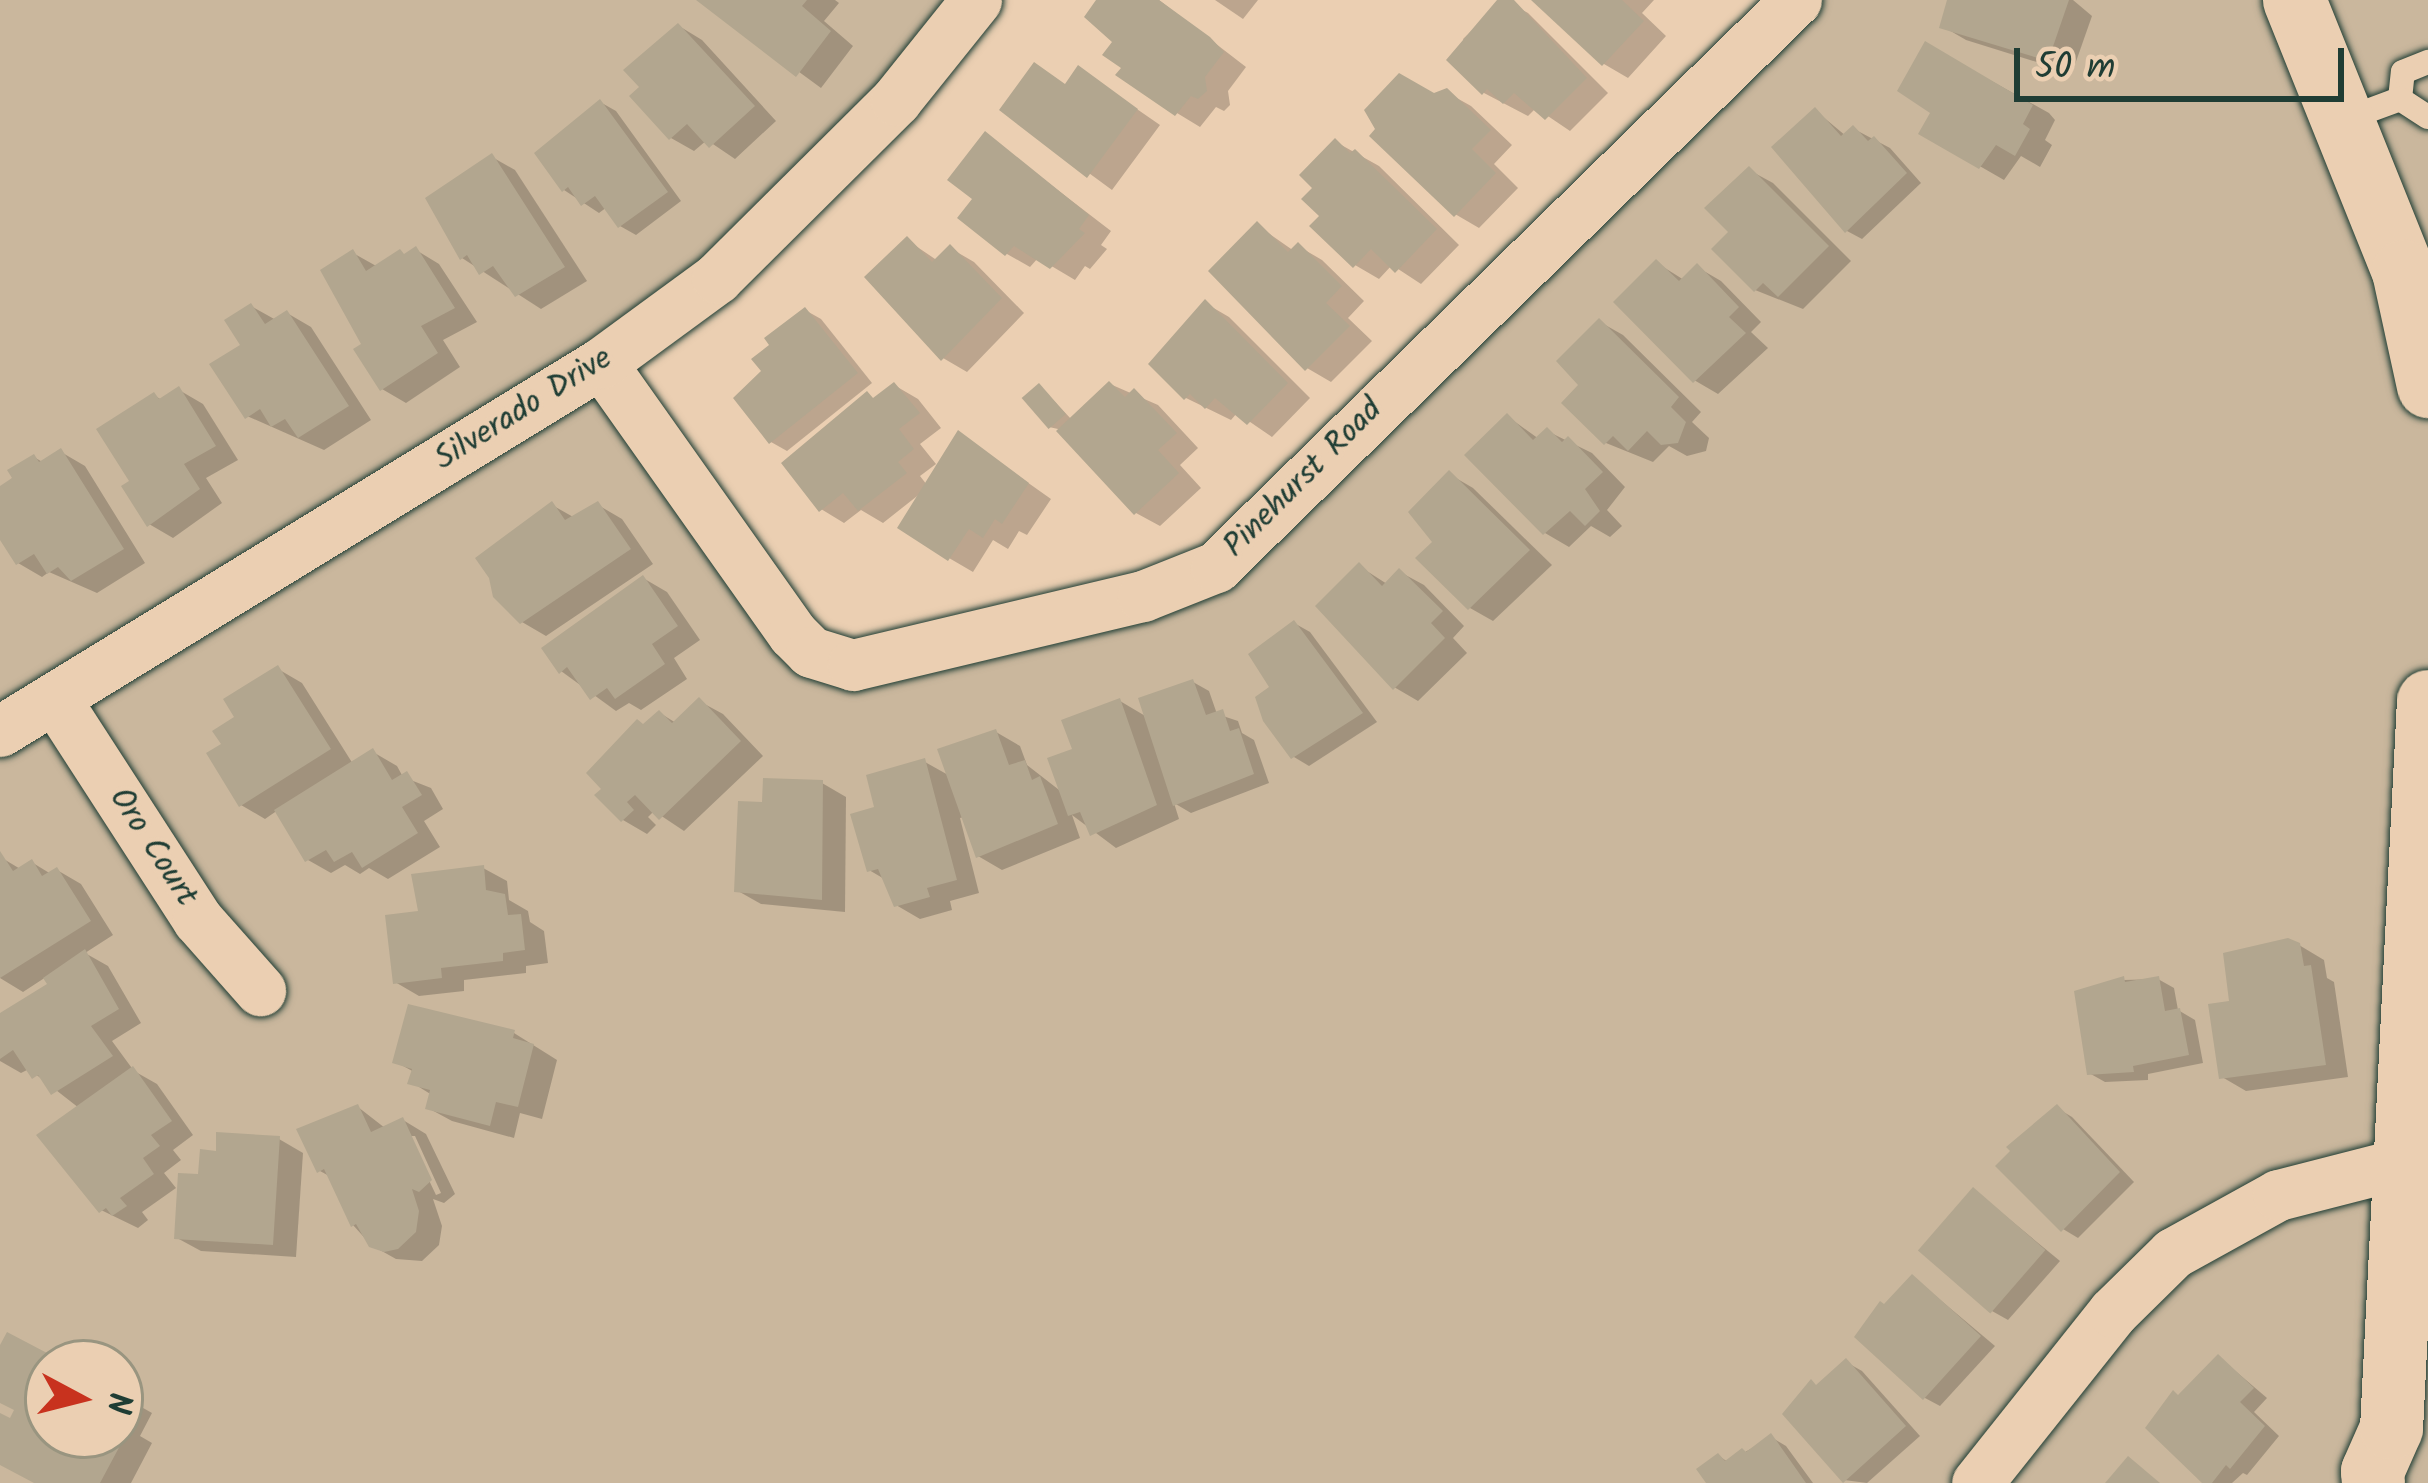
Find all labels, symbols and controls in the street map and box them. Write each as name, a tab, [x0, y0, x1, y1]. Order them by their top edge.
scale bar	[2020, 24, 2350, 98]
text: 50 m	[2035, 40, 2115, 97]
street label: Silverado Drive	[428, 340, 620, 480]
street label: Pinehurst Road	[1216, 391, 1392, 567]
street label: Oro Court	[99, 781, 205, 915]
north arrow	[24, 1339, 144, 1459]
text: N	[90, 1390, 145, 1417]

